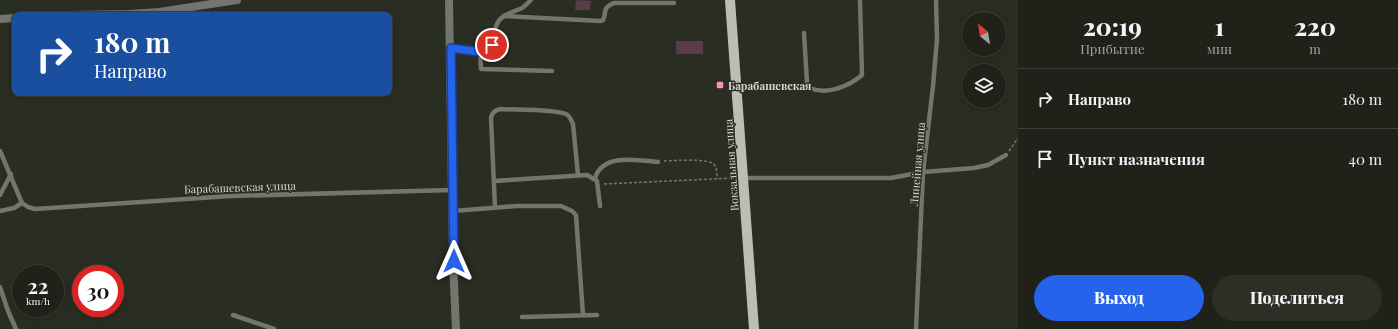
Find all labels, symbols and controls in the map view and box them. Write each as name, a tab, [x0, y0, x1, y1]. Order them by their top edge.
text: 20:19	[1083, 10, 1142, 42]
text: 1	[1215, 10, 1224, 42]
text: 220	[1294, 10, 1336, 42]
north arrow	[962, 12, 1006, 56]
map controls	[962, 12, 1006, 108]
text: 180 m	[94, 23, 170, 60]
icon: right	[28, 28, 80, 80]
pin	[475, 28, 509, 62]
icon: arrive	[481, 34, 503, 56]
text: Прибытие	[1080, 40, 1145, 57]
text: мин	[1207, 40, 1232, 57]
text: m	[1309, 40, 1321, 57]
text: Направо	[94, 59, 167, 83]
button: layers	[962, 64, 1006, 108]
place label: Барабашевская	[728, 78, 812, 93]
marker: Барабашевская	[715, 80, 725, 90]
icon: right	[1034, 88, 1056, 110]
text: Направо	[1068, 89, 1131, 109]
text: 180 m	[1343, 89, 1382, 109]
street label: Вокзальная улица	[720, 118, 742, 212]
street label: Линейная улица	[906, 121, 928, 208]
icon: arrive	[1034, 148, 1056, 170]
text: Пункт назначения	[1068, 149, 1205, 169]
text: 40 m	[1349, 149, 1382, 169]
street label: Барабашевская улица	[184, 178, 297, 196]
position arrow	[433, 240, 475, 282]
speed limit sign: 30	[72, 265, 124, 317]
text: 22	[28, 272, 48, 299]
button: Выход	[1034, 275, 1204, 321]
button: Поделиться	[1212, 275, 1382, 321]
text: km/h	[26, 294, 50, 308]

